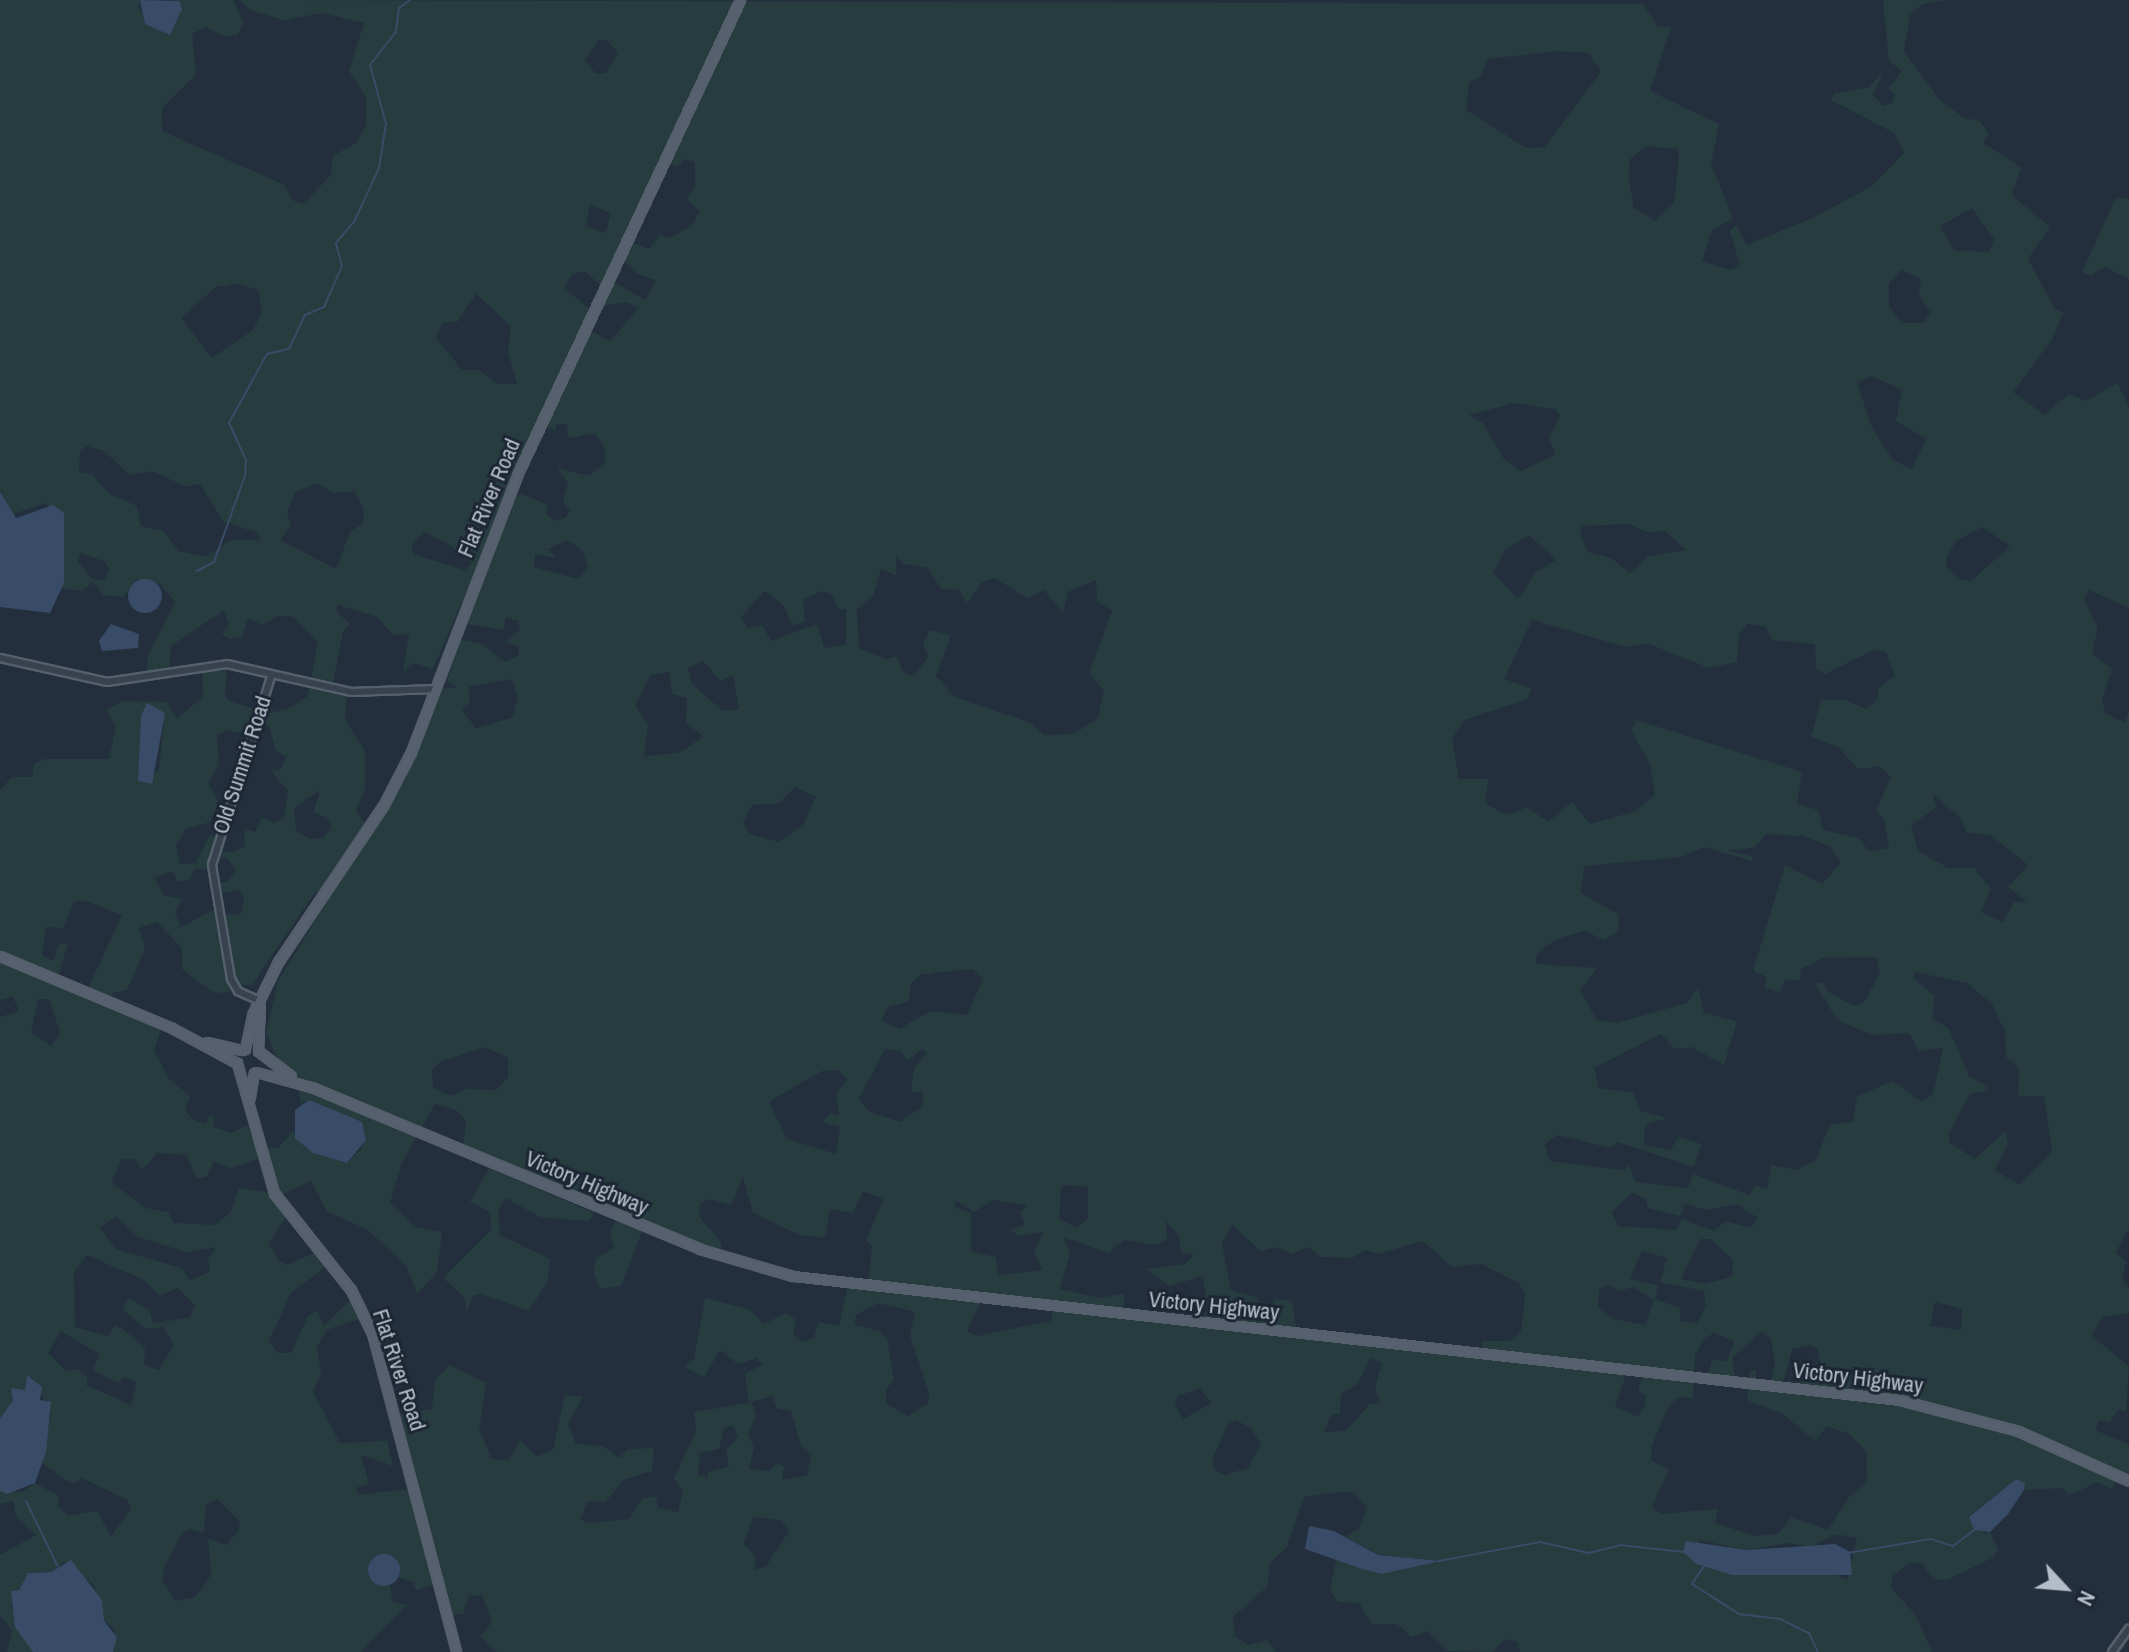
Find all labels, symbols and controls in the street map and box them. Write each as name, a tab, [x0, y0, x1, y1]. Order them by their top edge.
street label: Flat River Road	[452, 435, 526, 561]
street label: Old Summit Road	[207, 693, 277, 837]
street label: Victory Highway	[522, 1145, 652, 1221]
street label: Victory Highway	[1147, 1286, 1281, 1326]
street label: Flat River Road	[367, 1306, 431, 1434]
street label: Victory Highway	[1791, 1357, 1925, 1399]
north arrow	[2025, 1548, 2105, 1628]
text: N	[2070, 1586, 2103, 1611]

